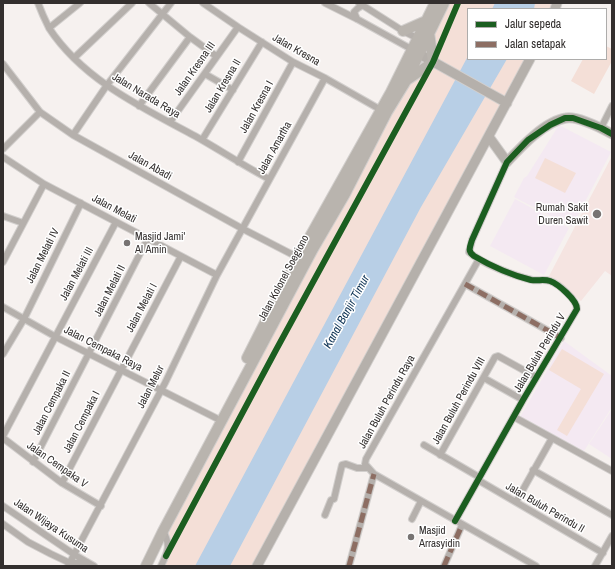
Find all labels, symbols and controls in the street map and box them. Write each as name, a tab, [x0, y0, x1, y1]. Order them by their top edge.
legend	[467, 8, 607, 60]
text: Jalur sepeda	[505, 16, 561, 32]
street label: Jalan Kresna	[270, 31, 322, 69]
text: Jalan setapak	[505, 36, 566, 52]
street label: Jalan Kresna III	[172, 40, 218, 98]
street label: Jalan Kresna II	[202, 57, 244, 115]
street label: Jalan Narada Raya	[110, 70, 182, 122]
street label: Jalan Kresna I	[237, 79, 277, 135]
street label: Jalan Amartha	[255, 119, 295, 177]
street label: Jalan Abadi	[126, 149, 174, 183]
street label: Jalan Melati	[89, 192, 139, 226]
place label: Rumah Sakit Duren Sawit	[536, 201, 588, 227]
marker: Rumah Sakit Duren Sawit	[591, 208, 603, 220]
street label: Jalan Melati IV	[24, 226, 62, 286]
place label: Masjid Jami' Al Amin	[135, 230, 185, 256]
street label: Jalan Kolonel Soegiono	[256, 233, 312, 323]
marker: Masjid Jami' Al Amin	[122, 238, 132, 248]
street label: Jalan Melati III	[57, 245, 97, 303]
street label: Jalan Melati II	[91, 263, 129, 319]
water label: Kanal Banjir Timur	[321, 273, 373, 351]
street label: Jalan Melati I	[124, 281, 160, 335]
street label: Jalan Buluh Perindu V	[511, 311, 569, 395]
street label: Jalan Cempaka Raya	[62, 324, 144, 374]
street label: Jalan Buluh Perindu Raya	[356, 353, 418, 451]
street label: Jalan Buluh Perindu VIII	[430, 355, 488, 447]
street label: Jalan Melur	[135, 363, 167, 411]
street label: Jalan Cempaka II	[30, 369, 74, 437]
street label: Jalan Cempaka I	[61, 389, 103, 455]
street label: Jalan Cempaka V	[24, 439, 90, 491]
street label: Jalan Buluh Perindu II	[503, 480, 587, 536]
street label: Jalan Wijaya Kusuma	[11, 496, 91, 556]
place label: Masjid Arrasyidin	[419, 524, 460, 550]
marker: Masjid Arrasyidin	[406, 532, 416, 542]

